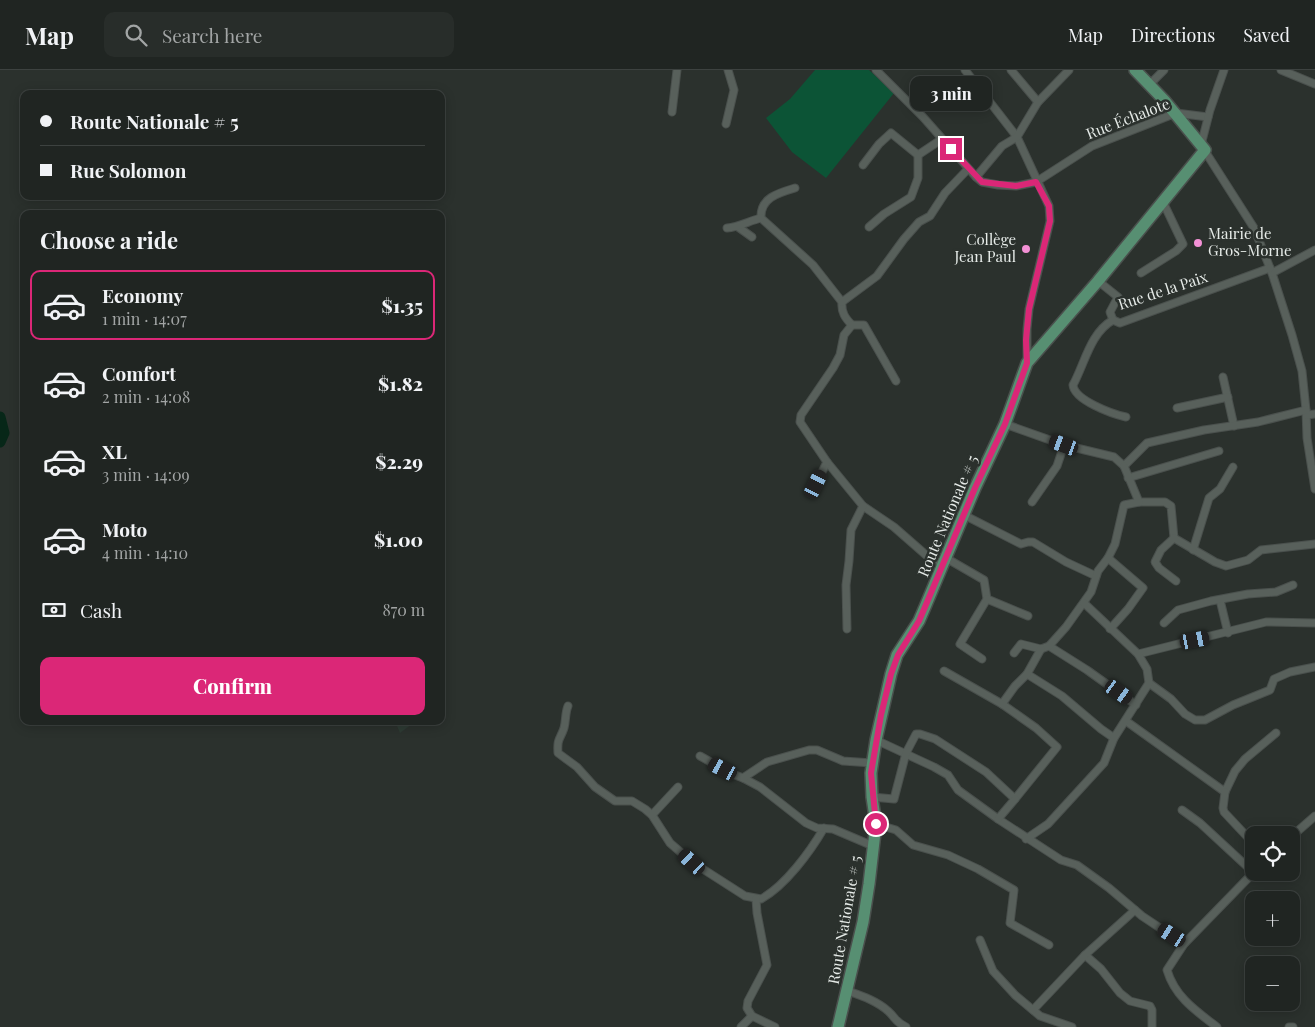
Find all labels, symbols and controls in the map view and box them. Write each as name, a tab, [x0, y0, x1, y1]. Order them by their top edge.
search box	[104, 12, 454, 57]
text: Map	[25, 19, 74, 51]
icon: search	[122, 21, 150, 49]
text: Search here	[162, 22, 262, 48]
text: Map	[1068, 23, 1103, 47]
text: Directions	[1131, 23, 1215, 47]
text: Saved	[1243, 23, 1290, 47]
callout: 3 min	[910, 77, 992, 112]
text: 3 min	[930, 83, 972, 104]
street label: Rue Échalote	[1083, 93, 1172, 143]
text: Route Nationale # 5	[70, 108, 239, 134]
route end	[940, 138, 962, 160]
text: Rue Solomon	[70, 157, 186, 183]
place label: Mairie de Gros-Morne	[1208, 223, 1292, 260]
text: Choose a ride	[40, 225, 178, 255]
place label: Collège Jean Paul	[953, 229, 1016, 266]
marker: Mairie de Gros-Morne	[1192, 237, 1204, 249]
marker: Collège Jean Paul	[1020, 243, 1032, 255]
street label: Rue de la Paix	[1115, 266, 1210, 314]
text: Economy	[102, 282, 183, 308]
icon: car	[42, 283, 87, 328]
text: $1.35	[381, 292, 423, 318]
text: 1 min · 14:07	[102, 308, 187, 329]
text: Comfort	[102, 360, 176, 386]
icon: car	[42, 361, 87, 406]
text: $1.82	[378, 370, 423, 396]
text: 2 min · 14:08	[102, 386, 190, 407]
car	[1047, 433, 1080, 457]
text: XL	[102, 438, 127, 464]
icon: car	[42, 439, 87, 484]
text: $2.29	[375, 448, 423, 474]
street label: Route Nationale # 5	[912, 452, 982, 580]
text: 3 min · 14:09	[102, 464, 190, 485]
car	[802, 467, 829, 501]
text: Moto	[102, 516, 147, 542]
icon: car	[42, 517, 87, 562]
text: $1.00	[374, 526, 423, 552]
text: 4 min · 14:10	[102, 542, 188, 563]
icon: cash	[40, 596, 68, 624]
text: Cash	[80, 597, 122, 623]
text: 870 m	[382, 599, 425, 620]
car	[1178, 630, 1211, 650]
button: Confirm	[40, 657, 425, 715]
car	[1102, 677, 1135, 707]
car	[706, 755, 739, 783]
route start	[865, 813, 887, 835]
map controls	[1245, 826, 1300, 1011]
button: locate	[1245, 826, 1300, 881]
car	[675, 846, 708, 878]
street label: Route Nationale # 5	[823, 854, 865, 986]
button: +	[1245, 891, 1300, 946]
car	[1155, 921, 1188, 949]
button: −	[1245, 956, 1300, 1011]

